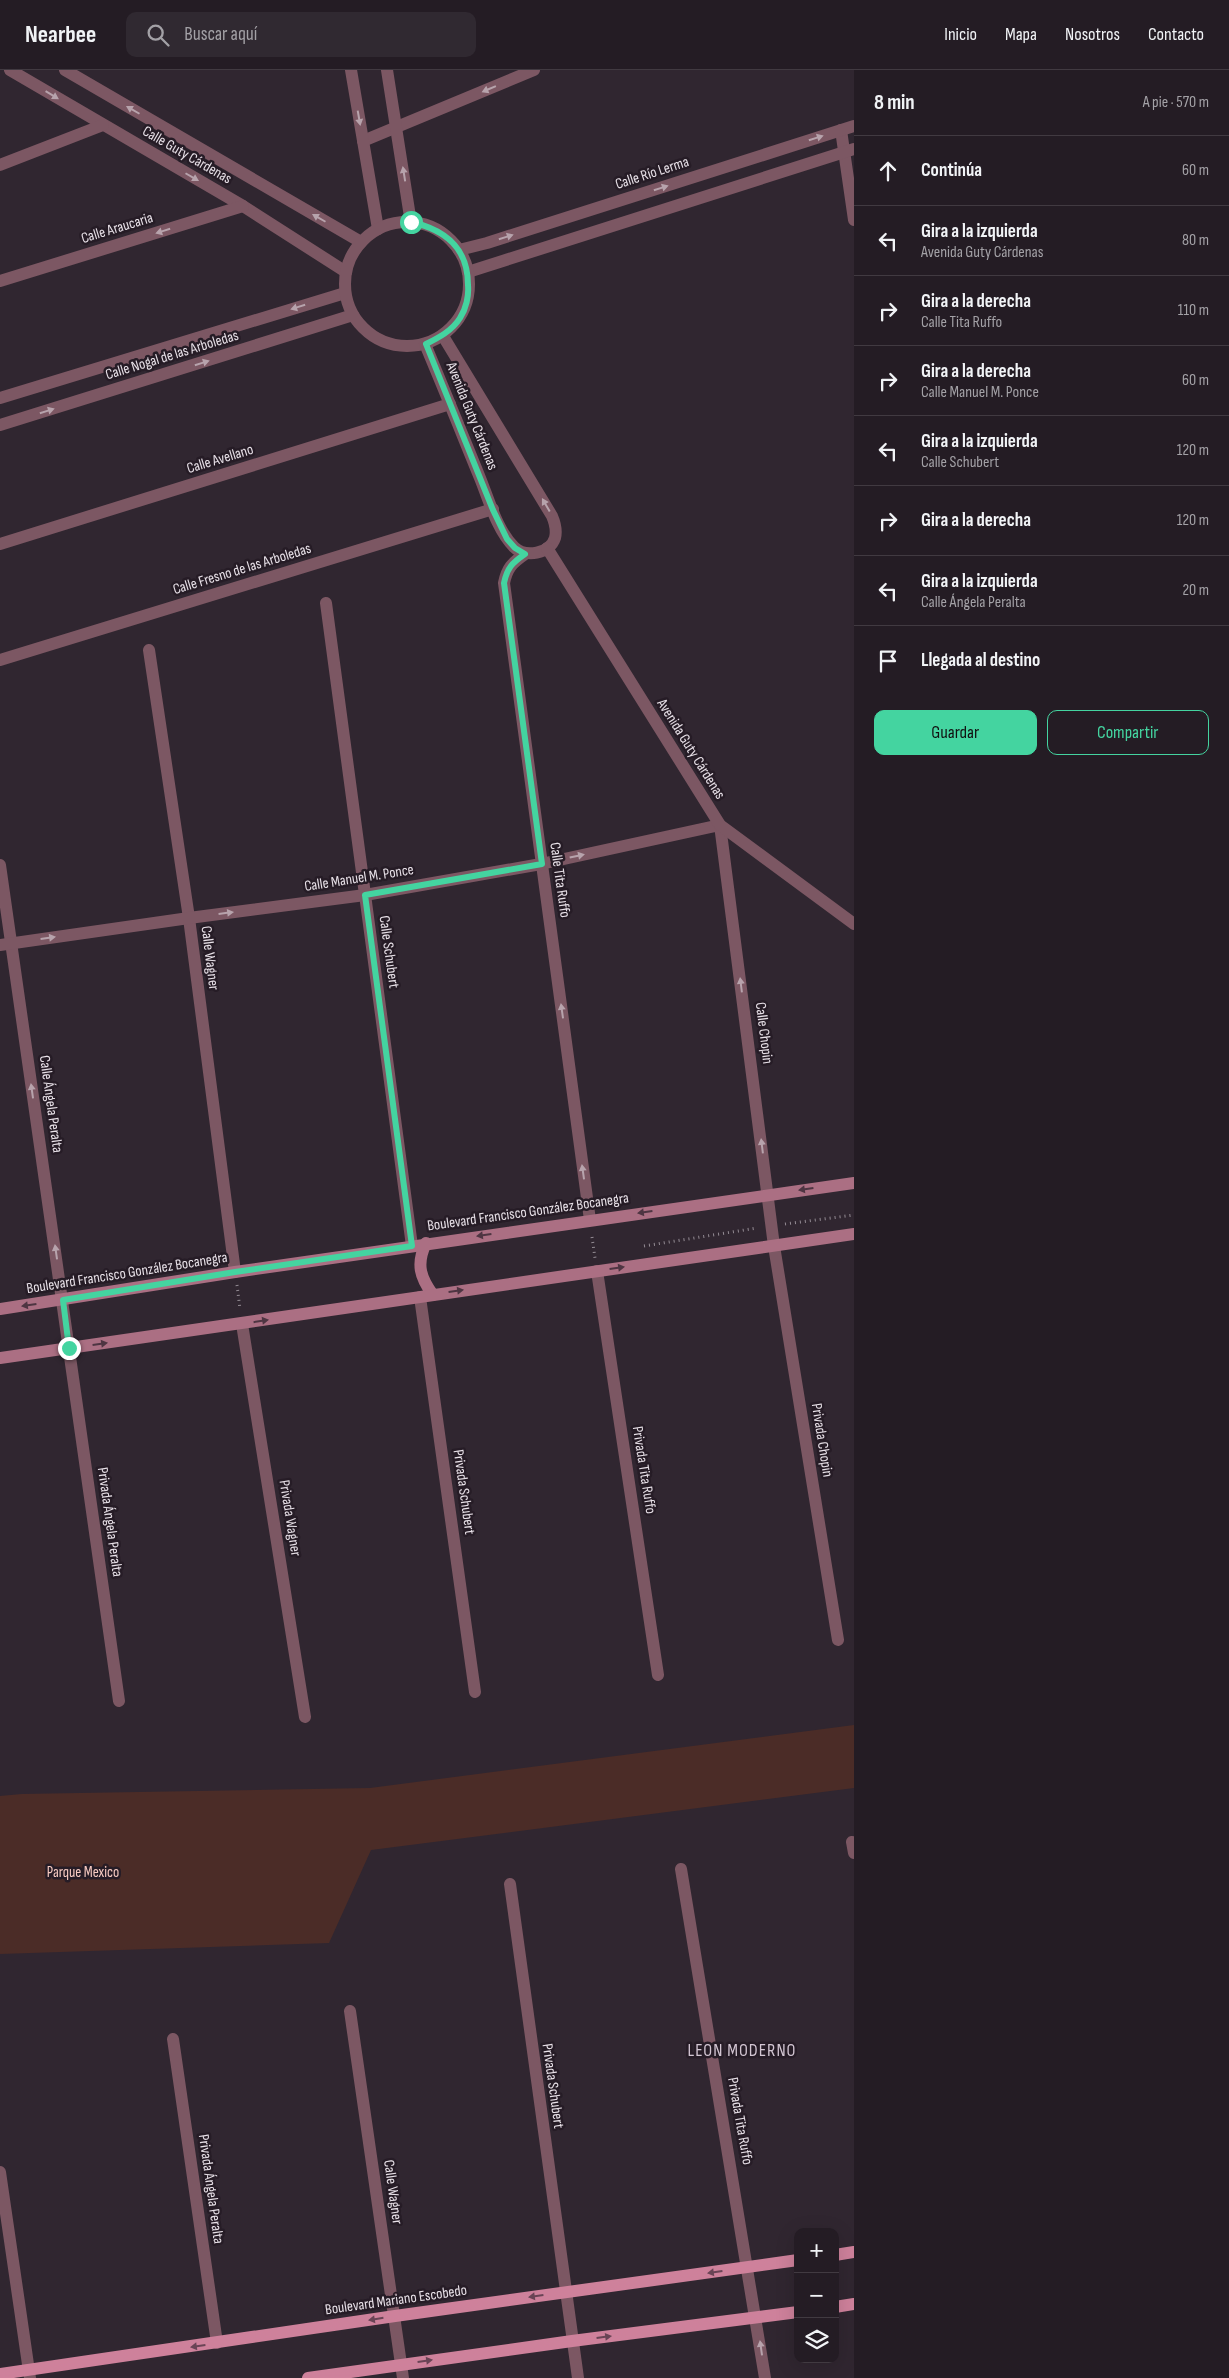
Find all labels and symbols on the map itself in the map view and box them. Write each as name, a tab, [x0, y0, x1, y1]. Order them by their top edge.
one-way arrow	[482, 85, 496, 93]
one-way arrow	[45, 91, 58, 100]
one-way arrow	[127, 105, 140, 114]
one-way arrow	[356, 110, 364, 126]
street label: Calle Guty Cárdenas	[139, 122, 235, 188]
one-way arrow	[808, 134, 823, 141]
street label: Calle Río Lerma	[613, 152, 691, 194]
one-way arrow	[400, 166, 408, 182]
one-way arrow	[186, 173, 199, 182]
one-way arrow	[653, 183, 668, 191]
street label: Calle Araucaria	[79, 208, 155, 248]
route start	[400, 211, 423, 234]
one-way arrow	[312, 214, 326, 222]
one-way arrow	[155, 227, 170, 235]
one-way arrow	[499, 233, 514, 241]
one-way arrow	[291, 303, 306, 311]
street label: Calle Nogal de las Arboledas	[103, 326, 241, 384]
one-way arrow	[194, 358, 209, 366]
street label: Avenida Guty Cárdenas	[441, 358, 502, 473]
one-way arrow	[39, 407, 54, 414]
street label: Calle Avellano	[184, 440, 256, 478]
one-way arrow	[542, 497, 550, 512]
street label: Calle Fresno de las Arboledas	[171, 539, 313, 599]
street label: Avenida Guty Cárdenas	[652, 694, 729, 803]
street label: Calle Tita Ruffo	[545, 841, 575, 919]
one-way arrow	[569, 852, 584, 860]
street label: Calle Manuel M. Ponce	[303, 860, 415, 896]
one-way arrow	[219, 909, 235, 917]
street label: Calle Schubert	[374, 914, 404, 990]
street label: Calle Wagner	[197, 925, 223, 992]
one-way arrow	[41, 934, 57, 942]
one-way arrow	[737, 977, 745, 993]
street label: Calle Chopin	[751, 1001, 777, 1065]
one-way arrow	[557, 1002, 565, 1018]
street label: Calle Ángela Peralta	[35, 1054, 67, 1154]
one-way arrow	[28, 1083, 36, 1099]
one-way arrow	[758, 1138, 766, 1154]
one-way arrow	[579, 1163, 587, 1179]
one-way arrow	[797, 1185, 813, 1193]
street label: Boulevard Francisco González Bocanegra	[426, 1188, 630, 1236]
one-way arrow	[636, 1208, 652, 1216]
one-way arrow	[476, 1231, 492, 1239]
one-way arrow	[52, 1244, 60, 1260]
street label: Boulevard Francisco González Bocanegra	[25, 1248, 229, 1298]
one-way arrow	[609, 1264, 625, 1272]
one-way arrow	[449, 1287, 465, 1295]
one-way arrow	[21, 1301, 37, 1309]
one-way arrow	[253, 1317, 269, 1325]
route end	[58, 1337, 81, 1360]
one-way arrow	[93, 1340, 109, 1348]
street label: Privada Chopin	[807, 1402, 837, 1478]
street label: Privada Tita Ruffo	[628, 1425, 660, 1515]
street label: Privada Schubert	[449, 1448, 479, 1536]
street label: Privada Ángela Peralta	[93, 1466, 127, 1578]
street label: Privada Wagner	[275, 1478, 306, 1558]
park label: Parque Mexico	[47, 1863, 119, 1882]
district label: LEON MODERNO	[688, 2040, 796, 2061]
street label: Privada Schubert	[538, 2042, 568, 2130]
street label: Privada Tita Ruffo	[723, 2076, 757, 2166]
street label: Privada Ángela Peralta	[194, 2133, 228, 2245]
street label: Calle Wagner	[379, 2159, 407, 2226]
one-way arrow	[707, 2268, 723, 2276]
street label: Boulevard Mariano Escobedo	[324, 2281, 468, 2319]
one-way arrow	[528, 2292, 544, 2300]
one-way arrow	[367, 2315, 383, 2323]
one-way arrow	[596, 2333, 612, 2341]
one-way arrow	[757, 2340, 765, 2356]
one-way arrow	[189, 2342, 205, 2350]
one-way arrow	[418, 2357, 434, 2365]

